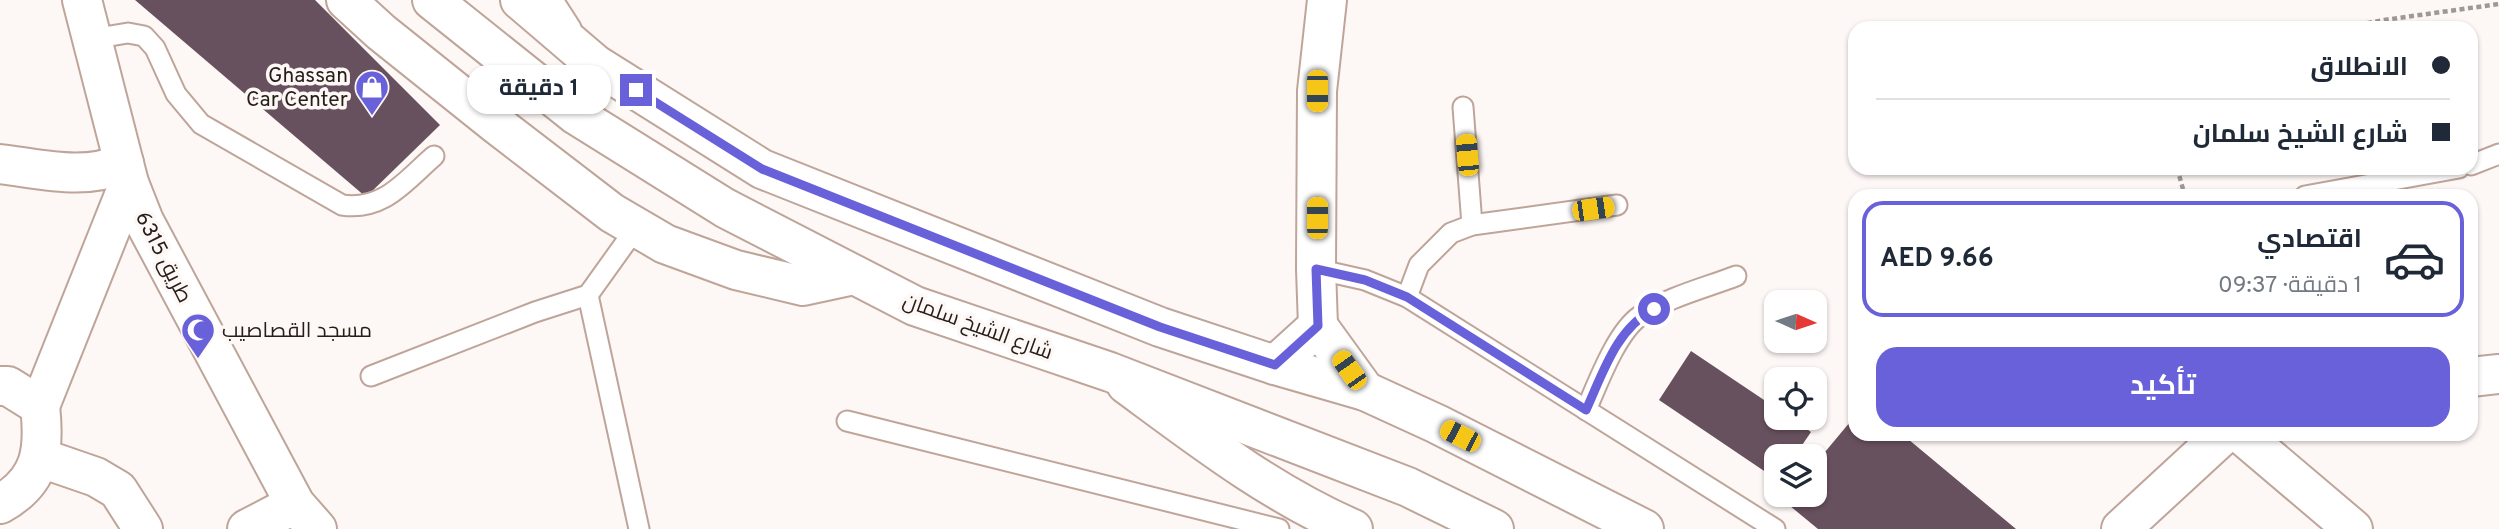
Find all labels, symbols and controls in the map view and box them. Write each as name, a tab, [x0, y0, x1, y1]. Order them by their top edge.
text: الانطلاق	[2310, 52, 2408, 85]
place label: Ghassan Car Center	[246, 63, 348, 114]
callout: 1 دقيقة	[468, 66, 612, 114]
shop icon: Ghassan Car Center	[353, 68, 391, 117]
car	[1307, 70, 1328, 112]
route end	[620, 74, 652, 106]
text: 1 دقيقة	[499, 75, 579, 104]
text: شارع الشيخ سلمان	[2193, 119, 2408, 152]
car	[1455, 133, 1480, 177]
car	[1571, 196, 1616, 222]
car	[1307, 197, 1328, 239]
street label: طريق 6315	[128, 207, 197, 308]
text: اقتصادي	[2257, 224, 2362, 257]
icon: car	[2383, 228, 2446, 291]
text: AED 9.66	[1880, 243, 1994, 276]
text: 1 دقيقة · 09:37	[2218, 272, 2362, 301]
street label: شارع الشيخ سلمان	[899, 288, 1056, 367]
north arrow	[1764, 290, 1827, 354]
map controls	[1764, 290, 1827, 507]
route start	[1638, 293, 1670, 325]
mosque icon: مسجد القصاصيب	[179, 311, 217, 360]
place label: مسجد القصاصيب	[222, 318, 372, 345]
car	[1329, 347, 1370, 393]
button: تأكيد	[1876, 347, 2450, 427]
button: locate	[1764, 367, 1827, 430]
car	[1437, 417, 1484, 455]
button: layers	[1764, 444, 1827, 507]

